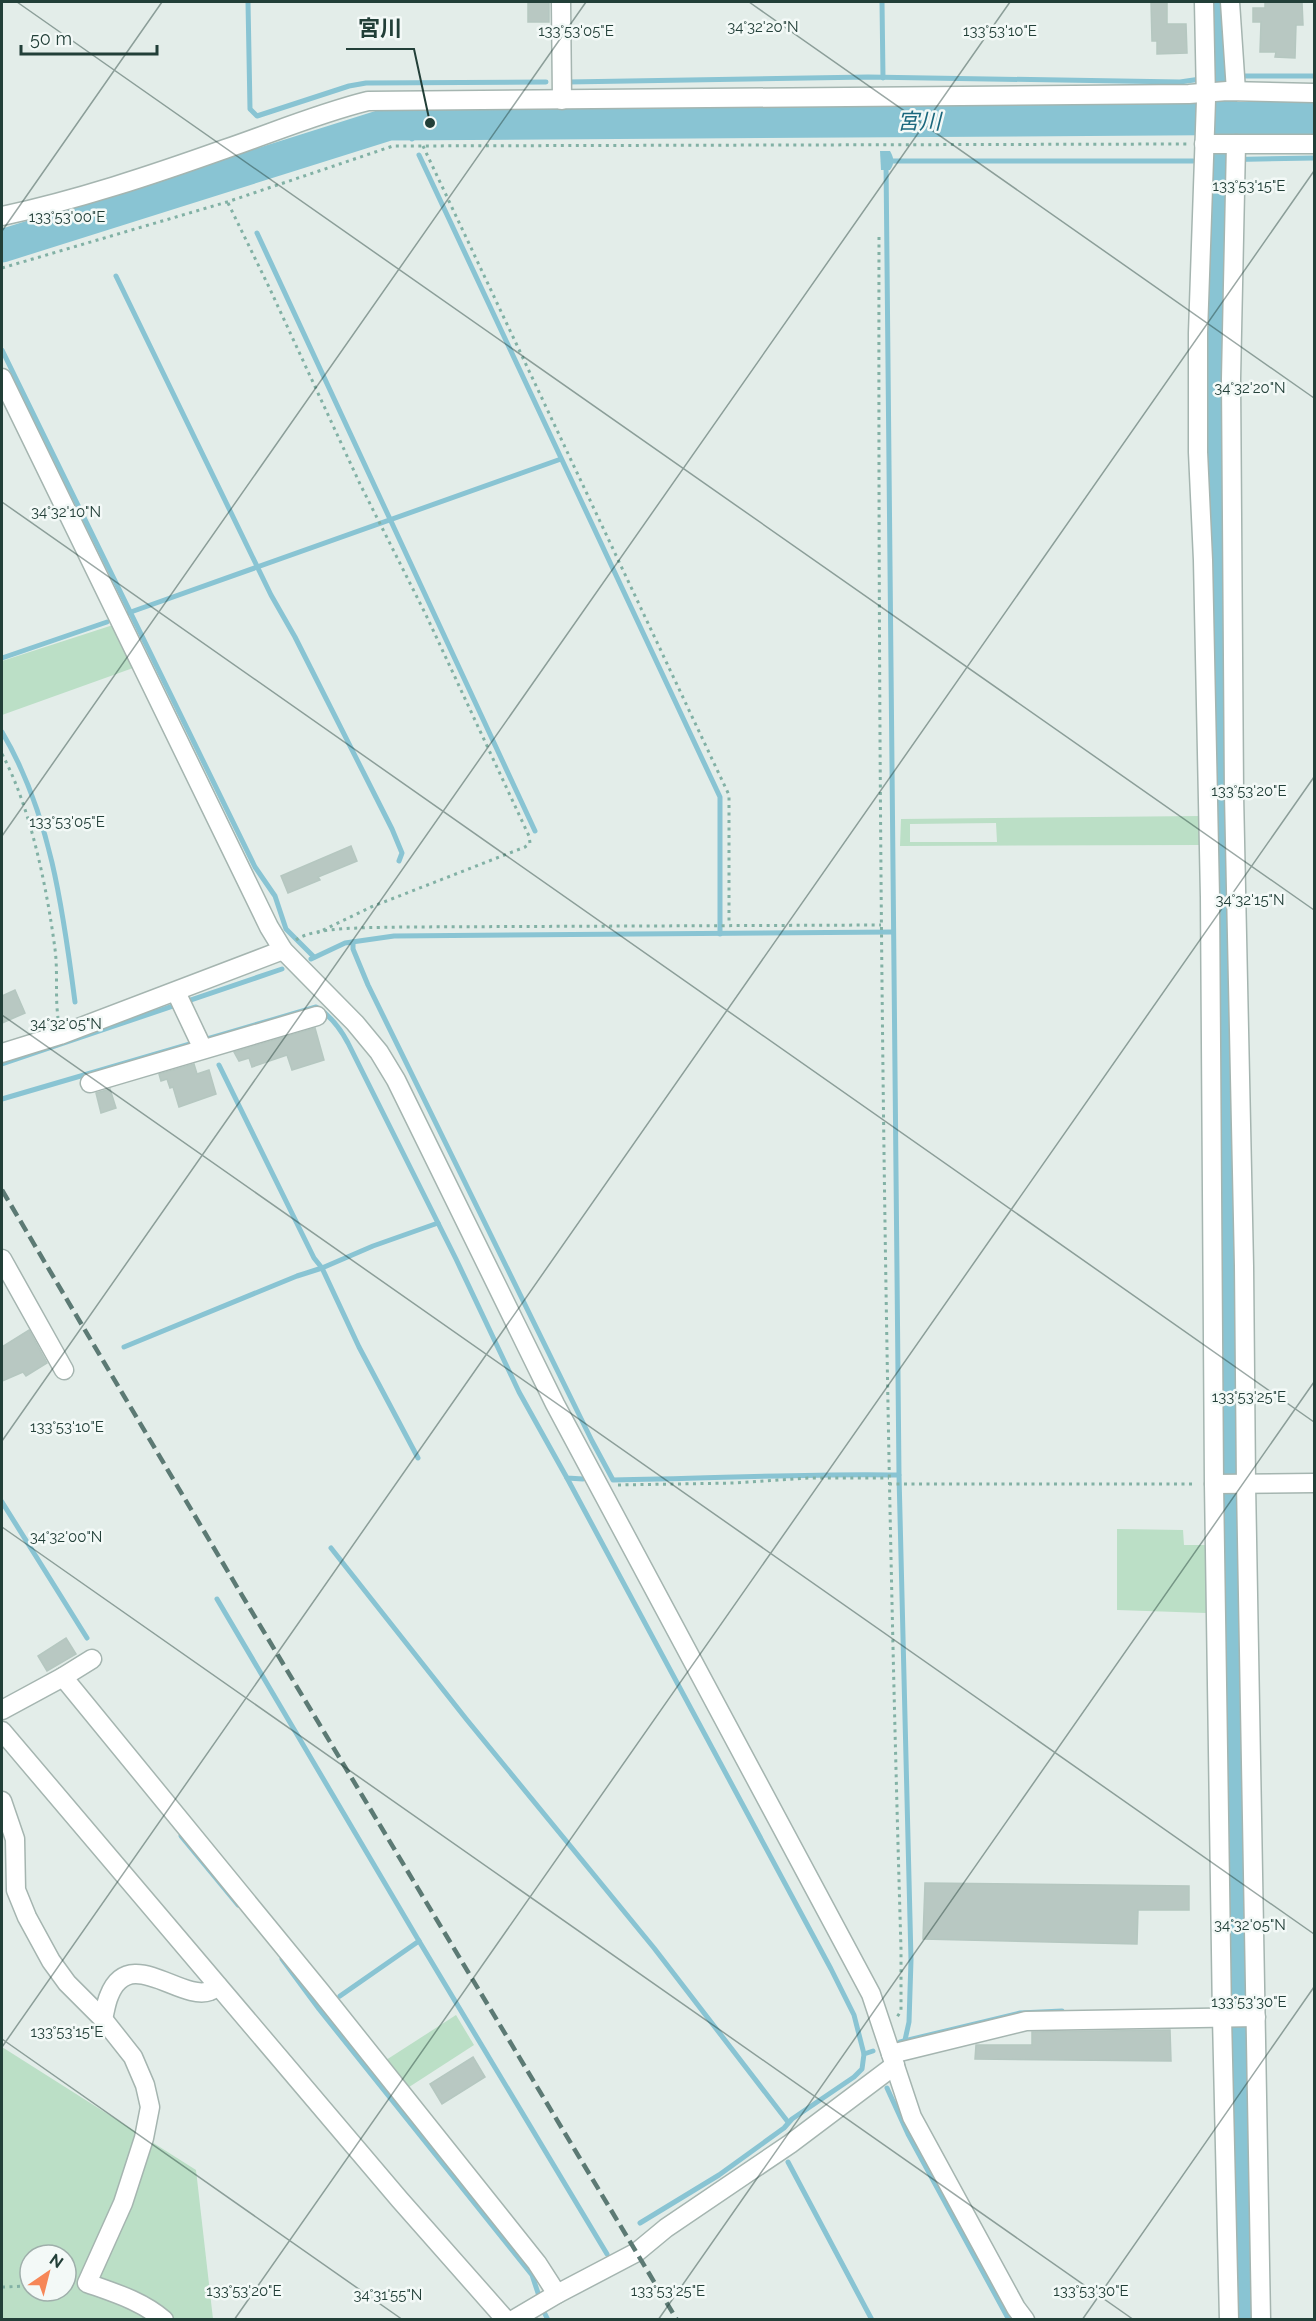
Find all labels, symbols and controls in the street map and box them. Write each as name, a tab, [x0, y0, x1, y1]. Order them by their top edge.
callout: 宮川	[346, 9, 414, 49]
text: 宮川	[358, 15, 402, 41]
scale bar	[21, 18, 158, 56]
text: 34°32'20"N	[727, 18, 799, 36]
text: 133°53'05"E	[538, 22, 614, 40]
text: 133°53'10"E	[963, 22, 1037, 40]
text: 50 m	[30, 28, 72, 49]
water label: 宮川	[897, 108, 943, 134]
text: 133°53'15"E	[1213, 177, 1285, 195]
text: 133°53'00"E	[29, 208, 105, 226]
text: 34°32'20"N	[1214, 379, 1286, 397]
text: 34°32'10"N	[31, 503, 101, 521]
text: 133°53'20"E	[1211, 782, 1287, 800]
text: 133°53'05"E	[29, 813, 105, 831]
text: 34°32'15"N	[1215, 891, 1285, 909]
text: 34°32'05"N	[30, 1015, 102, 1033]
text: 133°53'25"E	[1212, 1388, 1286, 1406]
text: 133°53'10"E	[30, 1418, 104, 1436]
text: 34°32'00"N	[30, 1528, 102, 1546]
text: 34°32'05"N	[1214, 1916, 1286, 1934]
text: 133°53'30"E	[1211, 1993, 1287, 2011]
text: 133°53'15"E	[31, 2023, 103, 2041]
north arrow	[18, 2243, 78, 2303]
text: N	[46, 2250, 67, 2272]
text: 133°53'20"E	[206, 2282, 282, 2300]
text: 133°53'25"E	[631, 2282, 705, 2300]
text: 133°53'30"E	[1053, 2282, 1129, 2300]
text: 34°31'55"N	[354, 2286, 422, 2304]

